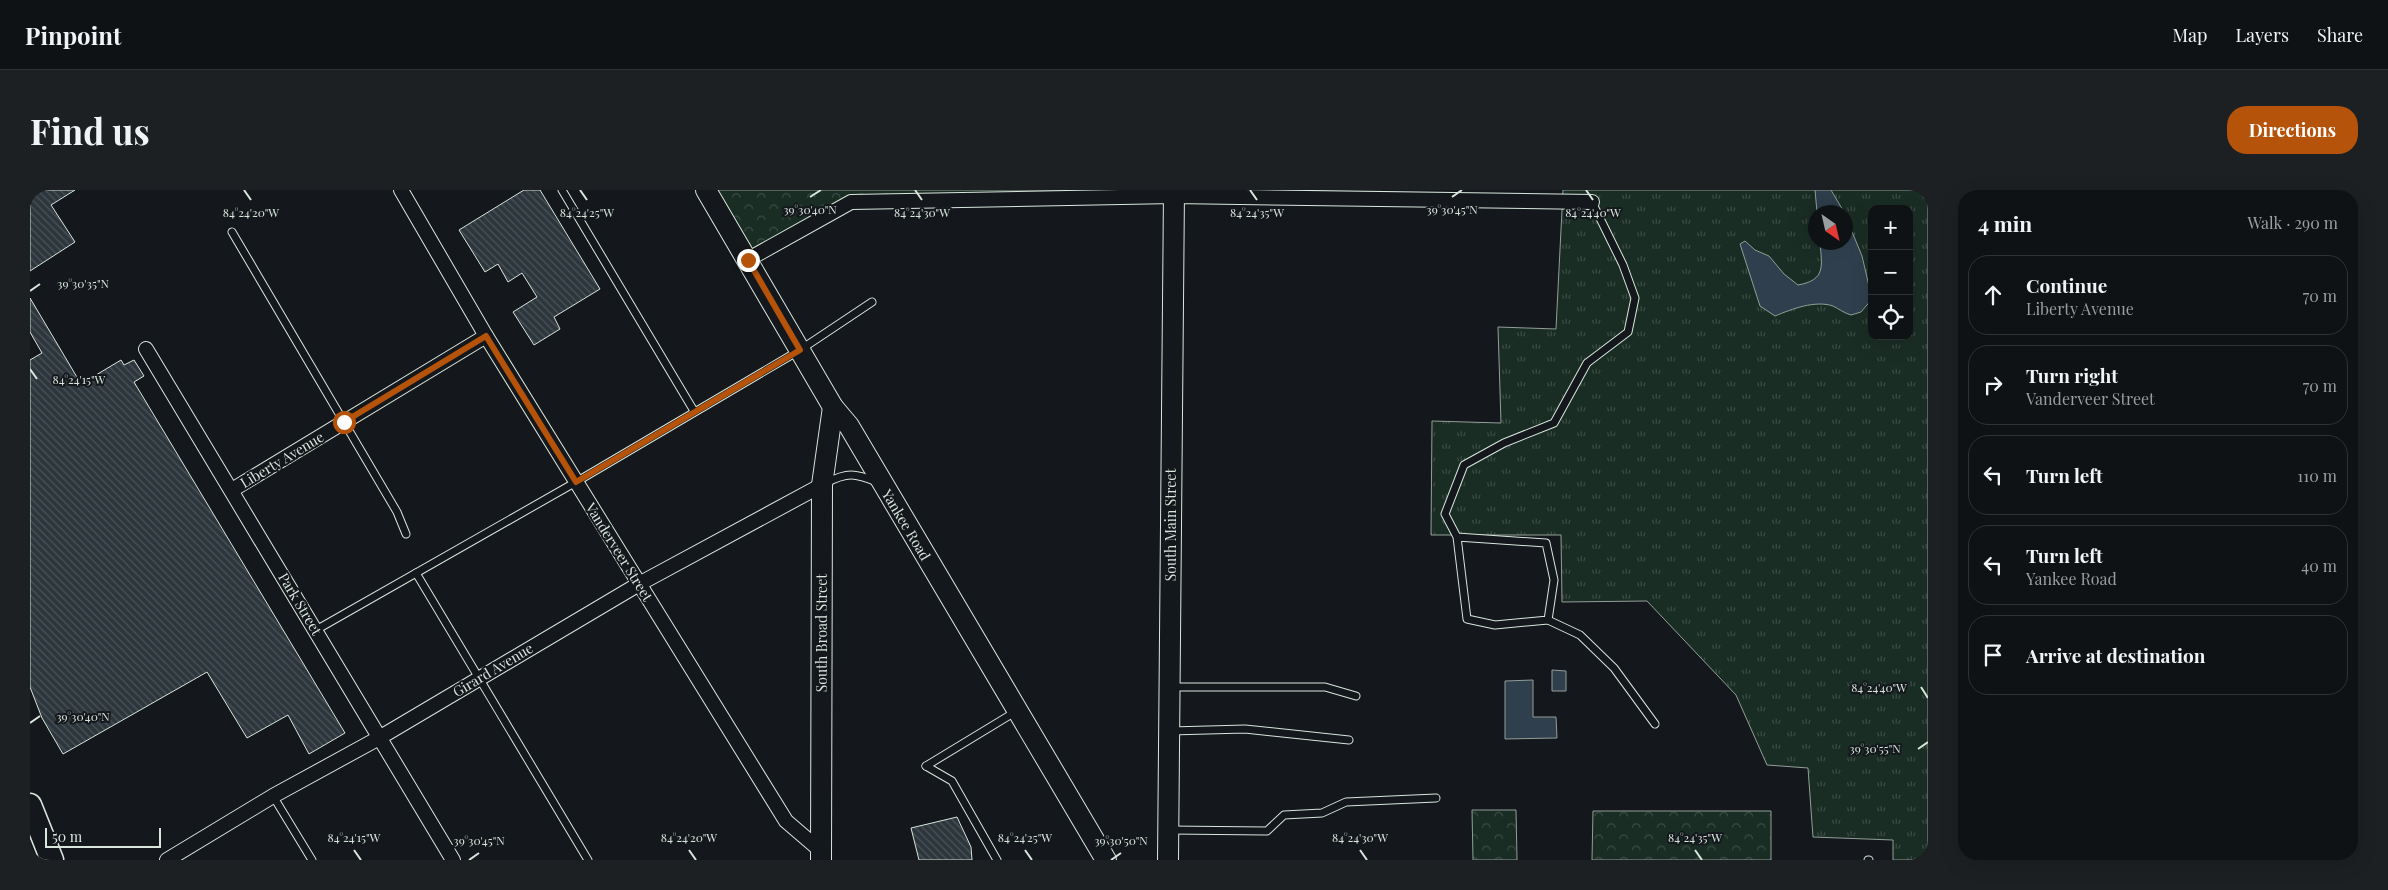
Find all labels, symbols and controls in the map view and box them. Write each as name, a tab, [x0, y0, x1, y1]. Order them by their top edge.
text: Pinpoint	[25, 19, 121, 51]
text: Map	[2172, 23, 2207, 47]
text: Layers	[2235, 23, 2289, 47]
text: Share	[2317, 23, 2363, 47]
button: Directions	[2227, 106, 2358, 154]
text: Find us	[30, 107, 150, 154]
text: 39°30'40"N	[783, 201, 837, 217]
text: 39°30'45"N	[1426, 201, 1478, 217]
text: 84°24'20"W	[223, 204, 279, 220]
text: 84°24'25"W	[560, 204, 614, 220]
text: 84°24'30"W	[894, 204, 950, 220]
text: 84°24'35"W	[1230, 204, 1284, 220]
text: 84°24'40"W	[1565, 204, 1621, 220]
north arrow	[1808, 205, 1853, 250]
map controls	[1868, 205, 1913, 340]
button: +	[1868, 205, 1913, 250]
text: 4 min	[1978, 209, 2032, 237]
text: Walk · 290 m	[2247, 212, 2338, 233]
route end	[737, 249, 760, 272]
button: −	[1868, 250, 1913, 295]
text: Continue	[2026, 272, 2107, 298]
text: 39°30'35"N	[57, 275, 109, 291]
icon: ahead	[1979, 281, 2007, 309]
text: 70 m	[2303, 285, 2337, 306]
button: locate	[1868, 295, 1913, 340]
text: Liberty Avenue	[2026, 298, 2134, 319]
text: Turn right	[2026, 362, 2118, 388]
text: 84°24'15"W	[53, 371, 106, 387]
icon: right	[1979, 371, 2007, 399]
text: 70 m	[2303, 375, 2337, 396]
text: Vanderveer Street	[2026, 388, 2155, 409]
route start	[333, 411, 356, 434]
street label: Liberty Avenue	[236, 427, 327, 492]
icon: left	[1979, 461, 2007, 489]
text: Turn left	[2026, 462, 2103, 488]
text: 110 m	[2297, 465, 2337, 486]
street label: South Main Street	[1161, 468, 1180, 581]
street label: Yankee Road	[877, 485, 935, 564]
street label: Vanderveer Street	[581, 498, 658, 605]
text: Turn left	[2026, 542, 2103, 568]
icon: left	[1979, 551, 2007, 579]
text: 40 m	[2301, 555, 2337, 576]
text: Yankee Road	[2026, 568, 2117, 589]
street label: Park Street	[274, 569, 327, 639]
street label: South Broad Street	[812, 573, 831, 692]
street label: Girard Avenue	[449, 638, 536, 701]
icon: arrive	[1979, 641, 2007, 669]
text: Arrive at destination	[2026, 642, 2206, 668]
text: 84°24'40"W	[1851, 679, 1907, 695]
text: 39°30'40"N	[56, 708, 110, 724]
text: 39°30'55"N	[1849, 740, 1901, 756]
scale bar	[45, 825, 161, 848]
text: 50 m	[52, 827, 82, 846]
text: 84°24'15"W	[328, 829, 381, 845]
text: 84°24'20"W	[661, 829, 717, 845]
text: 84°24'25"W	[998, 829, 1052, 845]
text: 84°24'30"W	[1332, 829, 1388, 845]
text: 84°24'35"W	[1668, 829, 1722, 845]
text: 39°30'45"N	[453, 832, 505, 848]
text: 39°30'50"N	[1094, 832, 1148, 848]

